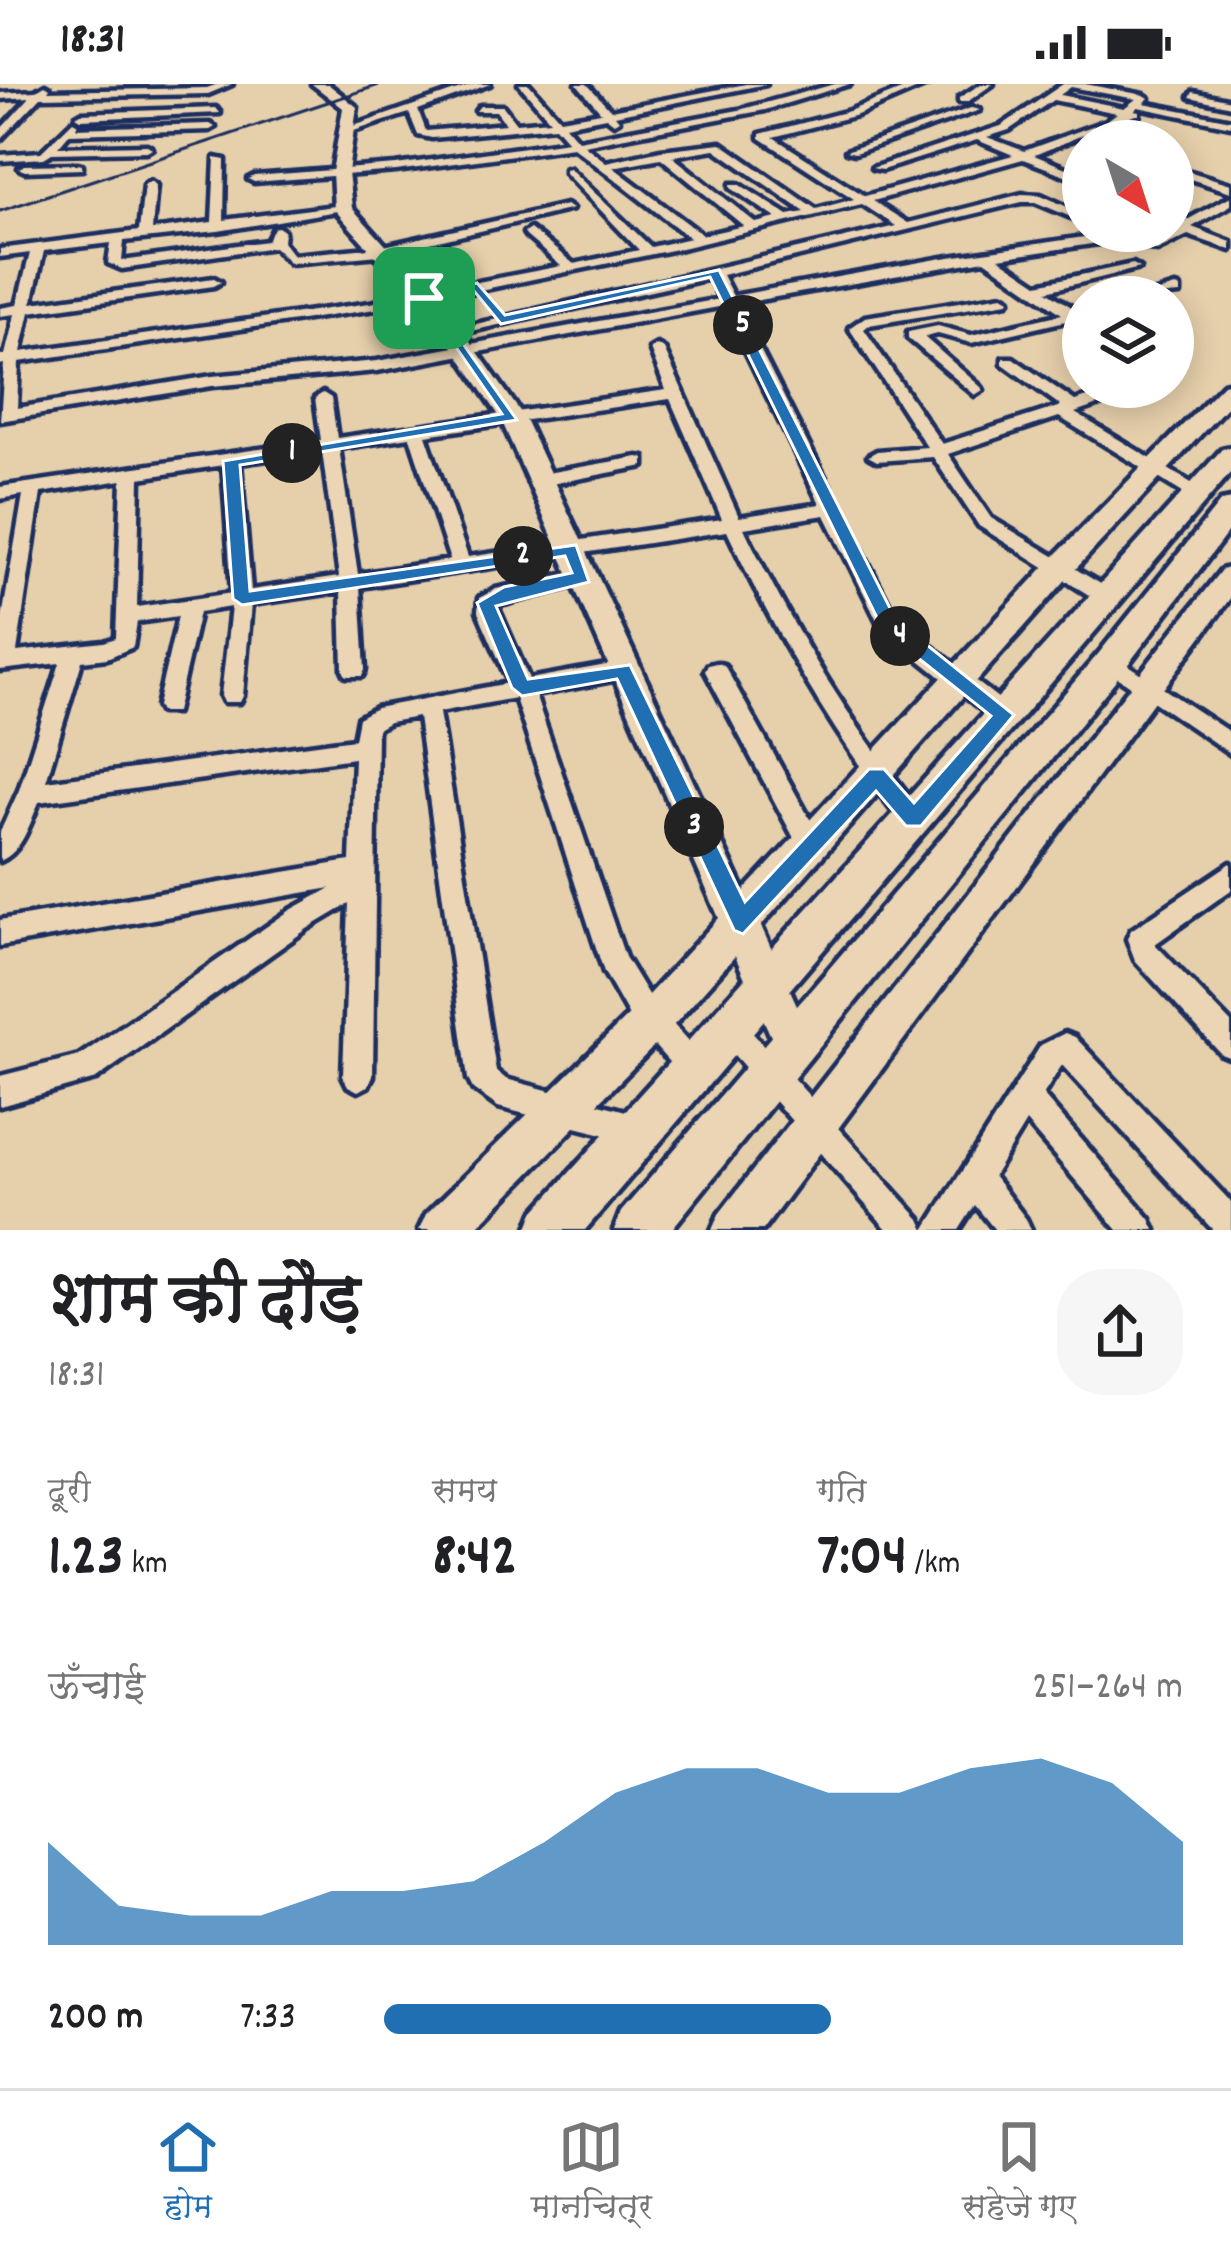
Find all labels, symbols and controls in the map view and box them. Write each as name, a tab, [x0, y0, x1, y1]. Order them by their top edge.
text: 18:31	[60, 10, 125, 74]
north arrow	[1062, 120, 1194, 252]
map controls	[1062, 120, 1194, 408]
pin	[373, 247, 475, 349]
icon: arrive	[391, 265, 457, 331]
button: layers	[1062, 276, 1194, 408]
pin: 5	[713, 295, 773, 355]
text: 5	[735, 301, 751, 348]
pin: 1	[262, 423, 322, 483]
text: 1	[288, 429, 296, 476]
pin: 2	[493, 526, 553, 586]
text: 2	[516, 532, 530, 579]
pin: 4	[870, 606, 930, 666]
text: 4	[893, 612, 907, 659]
pin: 3	[664, 797, 724, 857]
text: 3	[687, 803, 701, 850]
text: शाम की दौड़	[48, 1258, 361, 1352]
button: share	[1057, 1269, 1183, 1395]
text: 18:31	[48, 1350, 105, 1405]
text: दूरी	[48, 1470, 91, 1517]
text: समय	[432, 1470, 497, 1517]
text: गति	[817, 1470, 866, 1517]
text: 1.23	[48, 1517, 124, 1603]
text: 8:42	[432, 1517, 517, 1603]
text: 7:04	[817, 1517, 907, 1603]
text: km	[124, 1542, 168, 1589]
text: /km	[907, 1542, 960, 1589]
text: ऊँचाई	[48, 1662, 146, 1717]
text: 251–264 m	[1032, 1662, 1183, 1717]
text: 200 m	[48, 1992, 143, 2047]
text: 7:33	[240, 1992, 296, 2047]
tab: होम	[155, 2114, 221, 2233]
tab: मानचित्र	[531, 2114, 652, 2233]
tab: सहेजे गए	[962, 2114, 1076, 2233]

